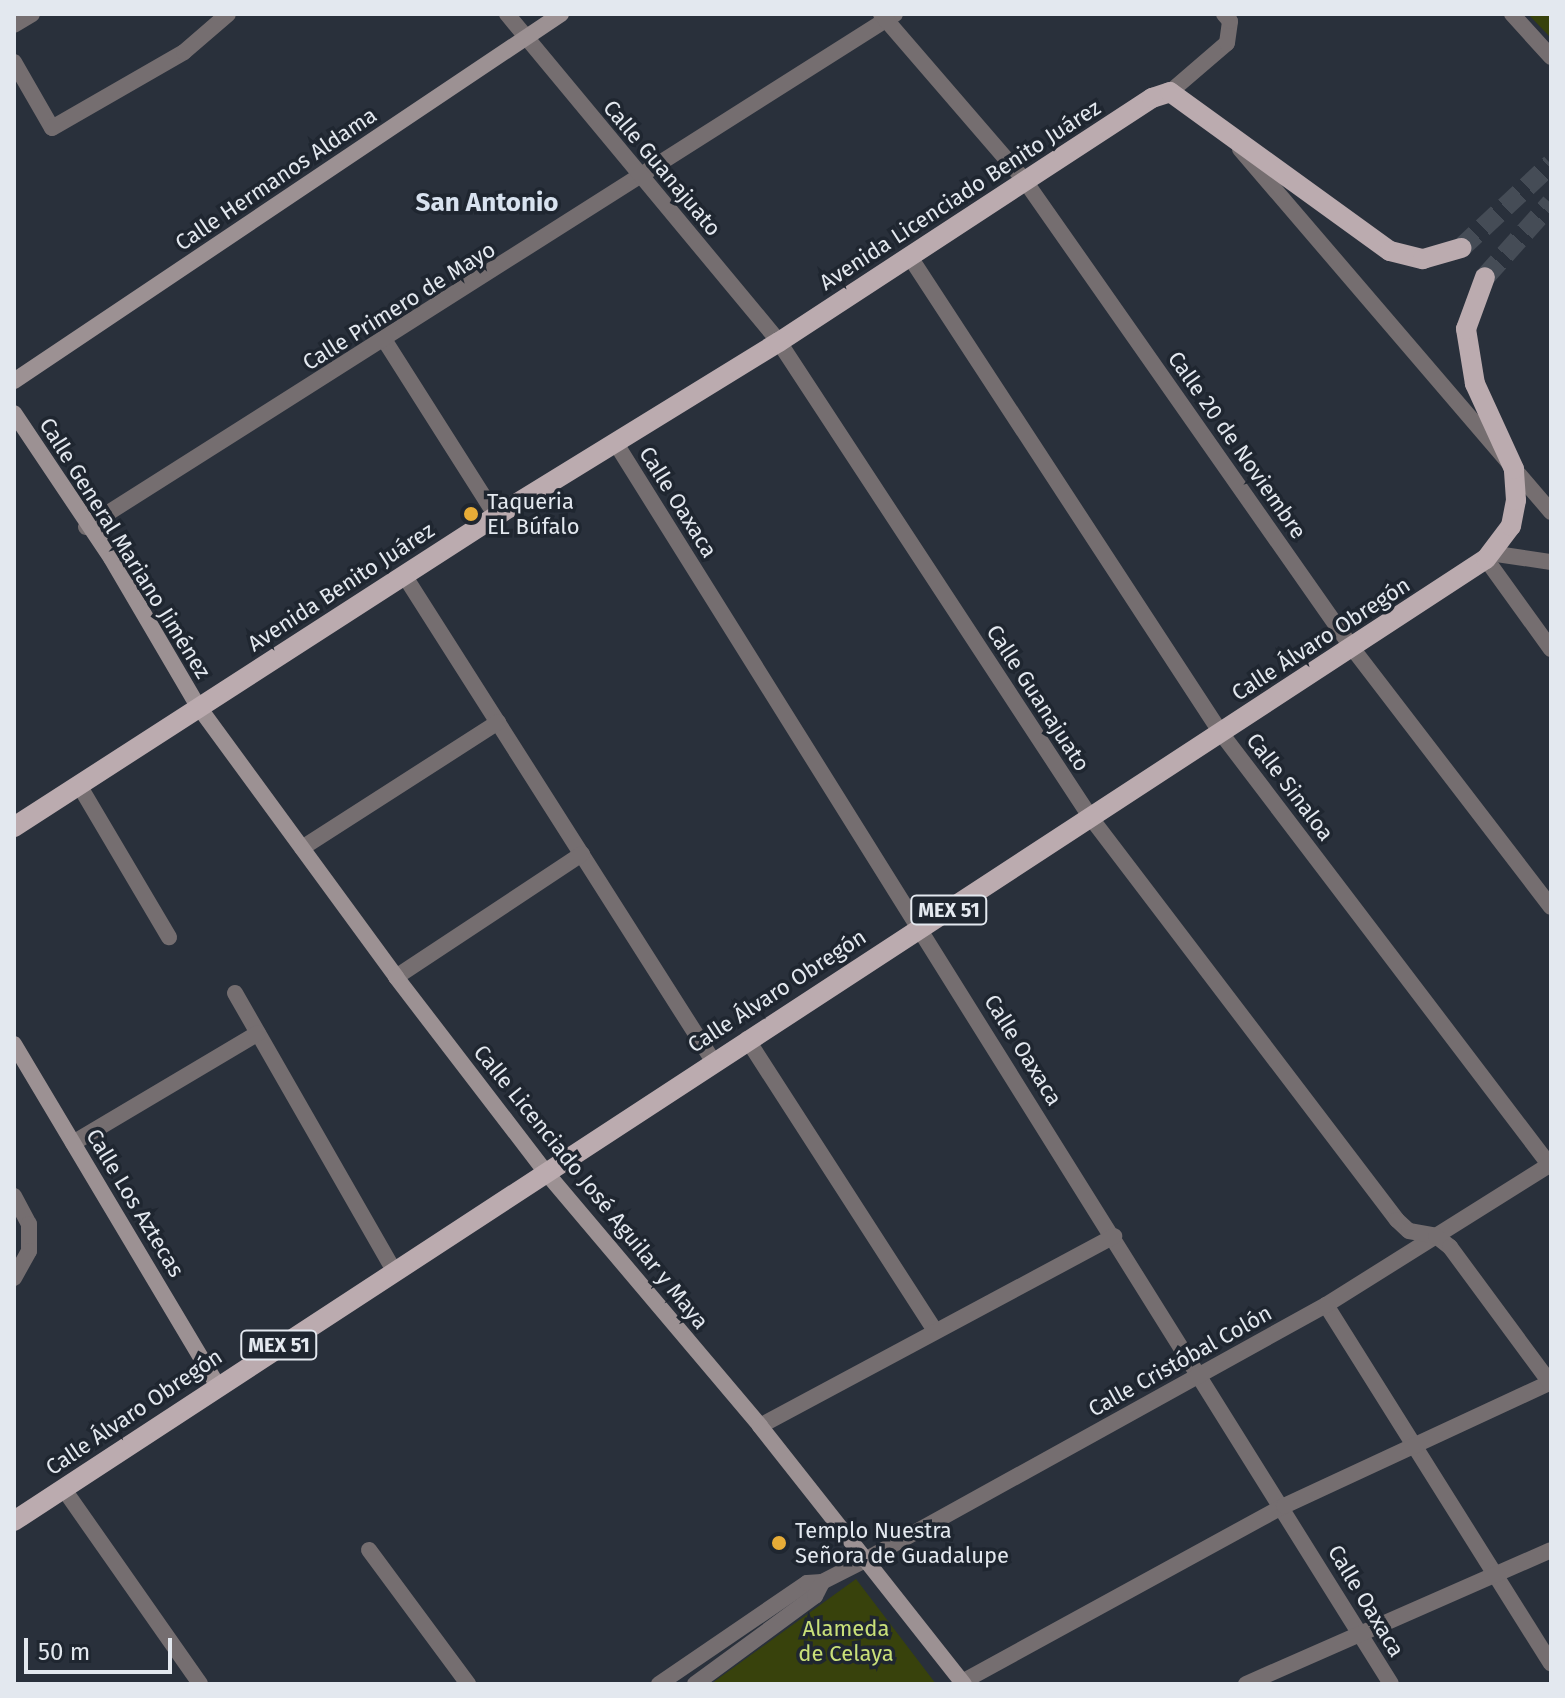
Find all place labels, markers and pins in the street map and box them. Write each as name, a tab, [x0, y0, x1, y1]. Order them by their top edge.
place label: Taqueria EL Búfalo	[487, 488, 580, 540]
marker: Taqueria EL Búfalo	[462, 505, 480, 523]
place label: Templo Nuestra Señora de Guadalupe	[795, 1517, 1009, 1568]
marker: Templo Nuestra Señora de Guadalupe	[770, 1534, 788, 1552]

